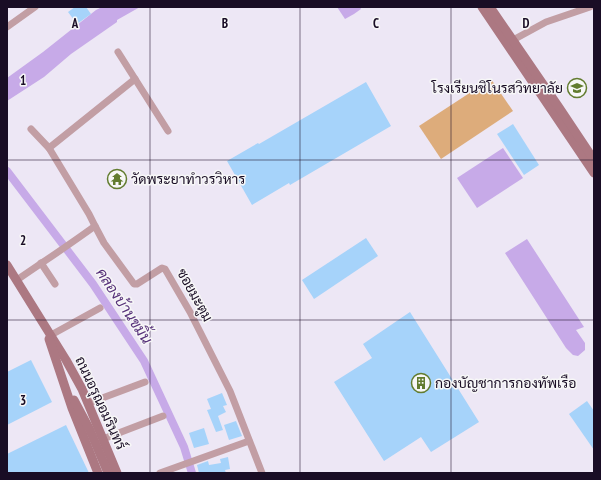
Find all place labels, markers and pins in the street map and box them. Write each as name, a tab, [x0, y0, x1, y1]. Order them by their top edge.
school or university icon: โรงเรียนชิโนรสวิทยาลัย	[566, 77, 588, 99]
place label: โรงเรียนชิโนรสวิทยาลัย	[431, 79, 563, 97]
temple icon: วัดพระยาทําวรวิหาร	[106, 168, 128, 190]
place label: วัดพระยาทําวรวิหาร	[131, 170, 245, 188]
building icon: กองบัญชาการกองทัพเรือ	[410, 372, 432, 394]
place label: กองบัญชาการกองทัพเรือ	[435, 374, 576, 392]

